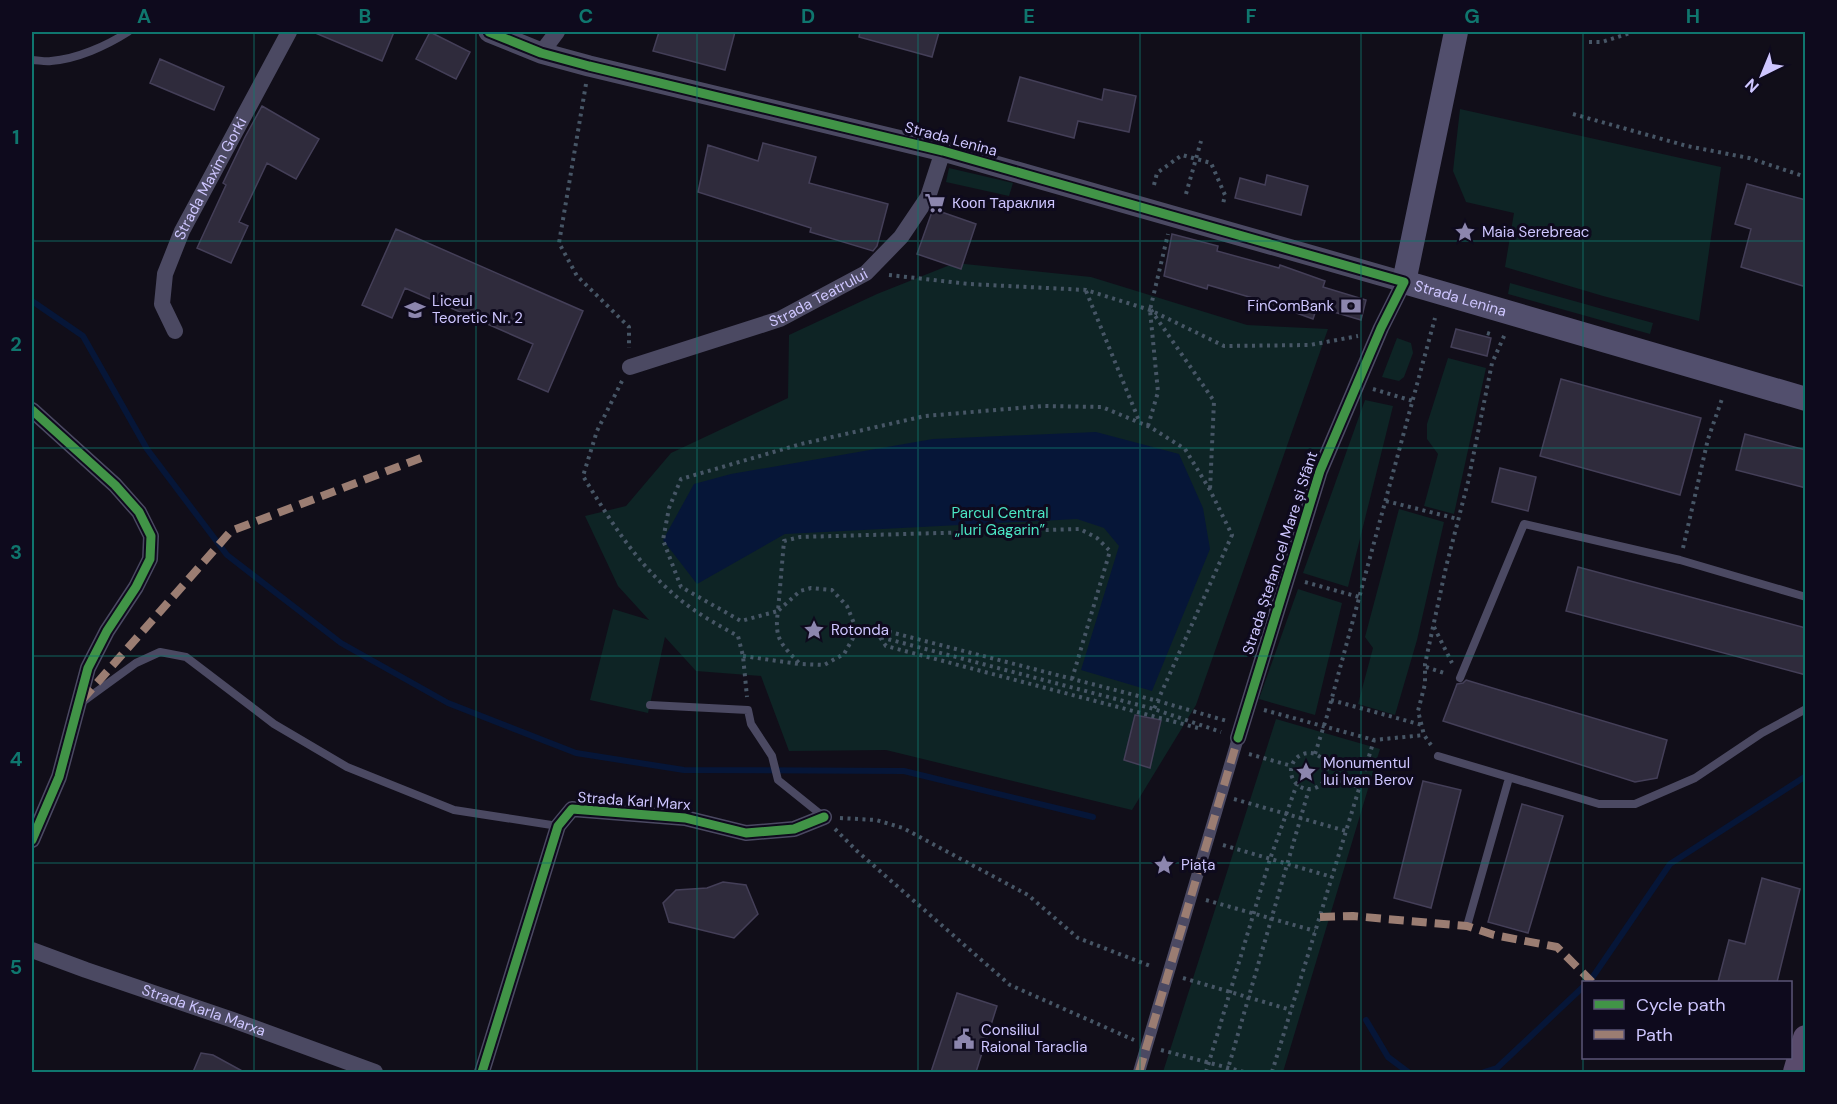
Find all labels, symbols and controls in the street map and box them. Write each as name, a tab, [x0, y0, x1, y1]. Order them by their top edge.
text: A	[137, 3, 151, 29]
text: B	[359, 3, 371, 29]
text: C	[579, 3, 593, 29]
text: D	[801, 3, 815, 29]
text: E	[1023, 3, 1035, 29]
text: F	[1245, 3, 1257, 29]
text: G	[1464, 3, 1480, 29]
text: H	[1686, 3, 1700, 29]
north arrow	[1732, 45, 1792, 105]
text: N	[1741, 74, 1764, 97]
street label: Strada Maxim Gorki	[170, 114, 251, 243]
street label: Strada Lenina	[903, 117, 999, 161]
text: 1	[12, 124, 20, 150]
supermarket icon: Кооп Тараклия	[923, 191, 947, 215]
place label: Кооп Тараклия	[952, 193, 1055, 213]
place icon: Maia Serebreac	[1453, 220, 1477, 244]
place label: Maia Serebreac	[1482, 222, 1589, 242]
street label: Strada Teatrului	[766, 264, 871, 332]
street label: Strada Lenina	[1412, 276, 1509, 321]
place label: Liceul Teoretic Nr. 2	[432, 291, 523, 328]
bank icon: FinComBank	[1339, 294, 1363, 318]
place label: FinComBank	[1247, 296, 1334, 316]
school or university icon: Liceul Teoretic Nr. 2	[403, 298, 427, 322]
text: 2	[10, 331, 22, 357]
street label: Strada Ștefan cel Mare și Sfânt	[1238, 449, 1322, 657]
park label: Parcul Central „Iuri Gagarin”	[951, 503, 1049, 540]
text: 3	[10, 539, 22, 565]
place icon: Rotonda	[802, 618, 826, 642]
place label: Rotonda	[831, 620, 889, 640]
text: 4	[10, 746, 23, 772]
place label: Monumentul lui Ivan Berov	[1323, 753, 1414, 790]
place icon: Monumentul lui Ivan Berov	[1294, 760, 1318, 784]
street label: Strada Karl Marx	[577, 787, 692, 815]
place icon: Piața	[1152, 853, 1176, 877]
place label: Piața	[1181, 855, 1215, 875]
text: 5	[10, 954, 22, 980]
street label: Strada Karla Marxa	[139, 980, 268, 1041]
legend	[1582, 981, 1792, 1059]
text: Cycle path	[1636, 993, 1726, 1017]
place label: Consiliul Raional Taraclia	[981, 1020, 1087, 1057]
text: Path	[1636, 1023, 1673, 1047]
public building icon: Consiliul Raional Taraclia	[952, 1027, 976, 1051]

